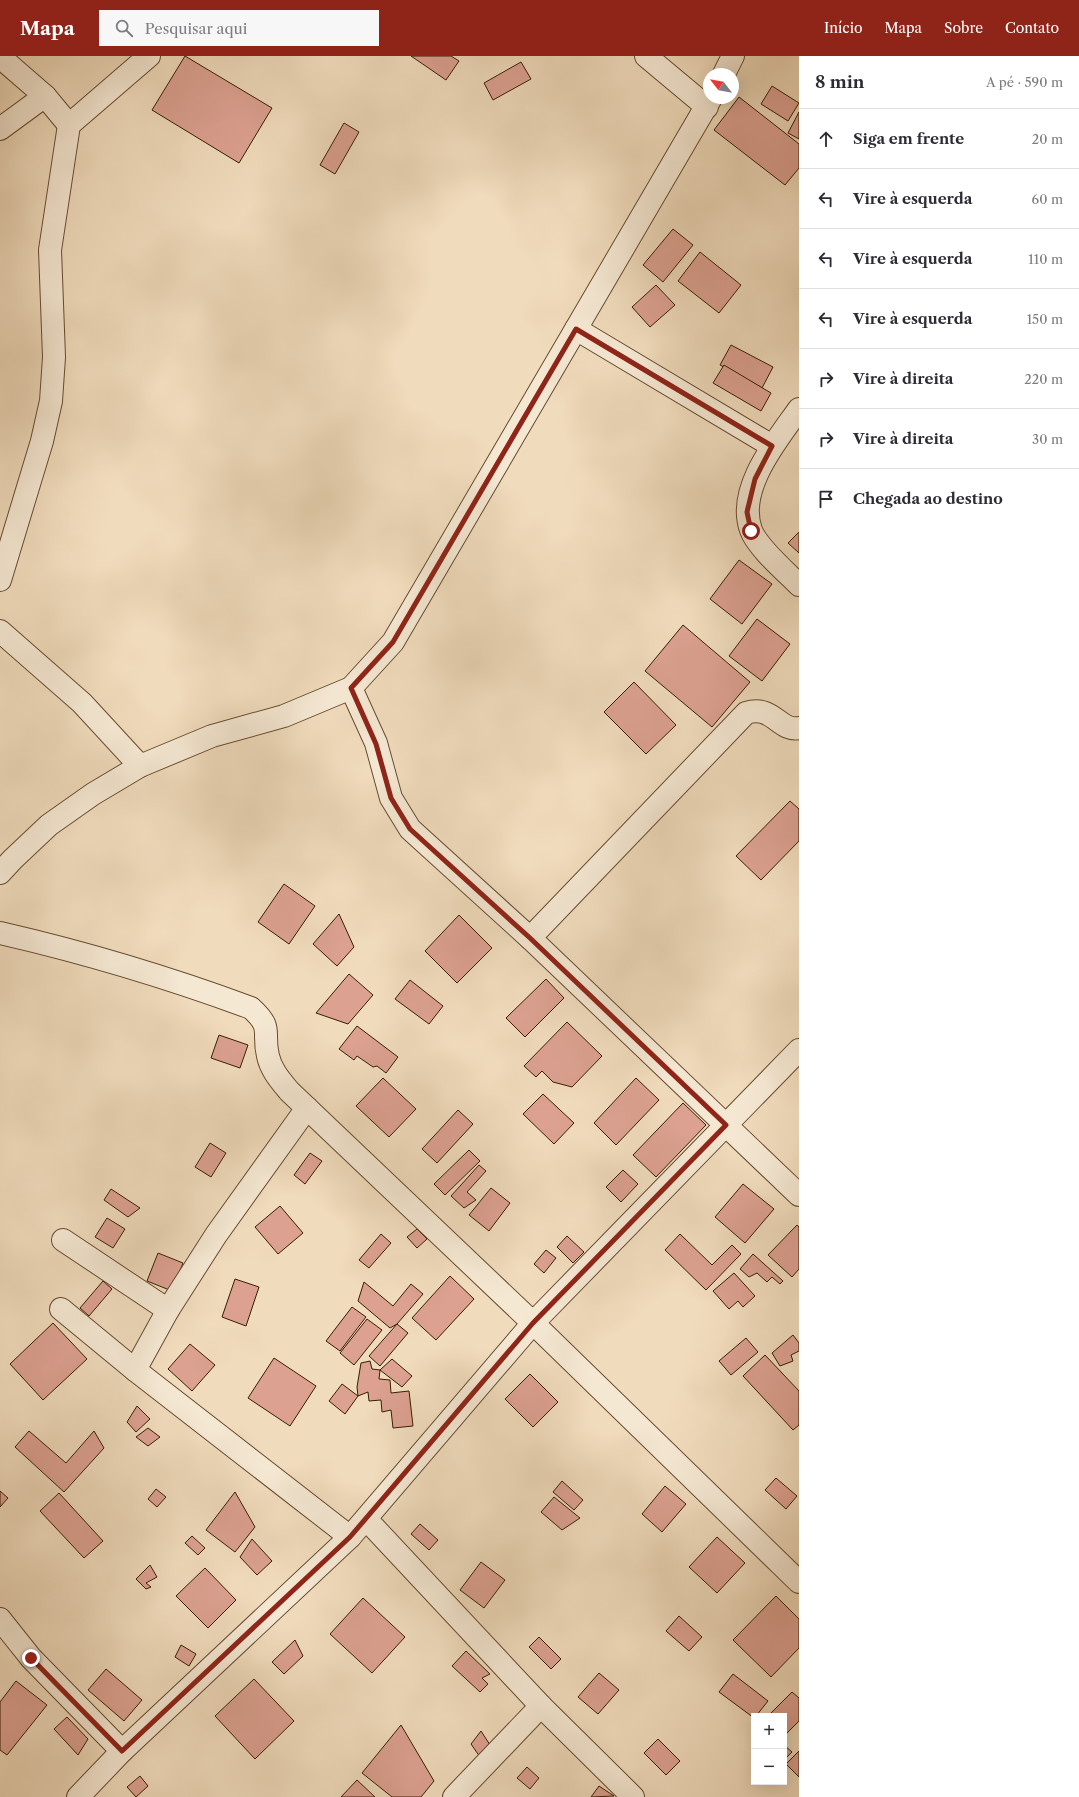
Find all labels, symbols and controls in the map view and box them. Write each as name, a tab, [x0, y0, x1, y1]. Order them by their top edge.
search box	[99, 10, 379, 46]
text: Mapa	[20, 17, 75, 40]
icon: search	[113, 17, 135, 39]
text: Pesquisar aqui	[145, 19, 247, 38]
text: Início	[824, 19, 863, 37]
text: Mapa	[885, 19, 922, 37]
text: Sobre	[944, 19, 983, 37]
text: Contato	[1005, 19, 1059, 37]
north arrow	[703, 68, 739, 104]
text: 8 min	[815, 72, 864, 92]
text: A pé · 590 m	[986, 74, 1063, 90]
icon: ahead	[815, 128, 837, 150]
text: Siga em frente	[853, 129, 964, 148]
text: 20 m	[1032, 131, 1063, 147]
icon: left	[815, 188, 837, 210]
text: Vire à esquerda	[853, 189, 972, 208]
text: 60 m	[1032, 191, 1063, 207]
icon: left	[815, 248, 837, 270]
text: Vire à esquerda	[853, 249, 972, 268]
text: 110 m	[1028, 251, 1063, 267]
icon: left	[815, 308, 837, 330]
text: Vire à esquerda	[853, 309, 972, 328]
text: 150 m	[1027, 311, 1063, 327]
icon: right	[815, 368, 837, 390]
text: Vire à direita	[853, 369, 953, 388]
text: 220 m	[1024, 371, 1063, 387]
icon: right	[815, 428, 837, 450]
text: Vire à direita	[853, 429, 953, 448]
text: 30 m	[1032, 431, 1063, 447]
icon: arrive	[815, 488, 837, 510]
text: Chegada ao destino	[853, 489, 1003, 508]
route start	[742, 522, 760, 540]
route end	[22, 1649, 40, 1667]
map controls	[751, 1713, 787, 1785]
button: +	[751, 1713, 787, 1749]
button: −	[751, 1749, 787, 1785]

